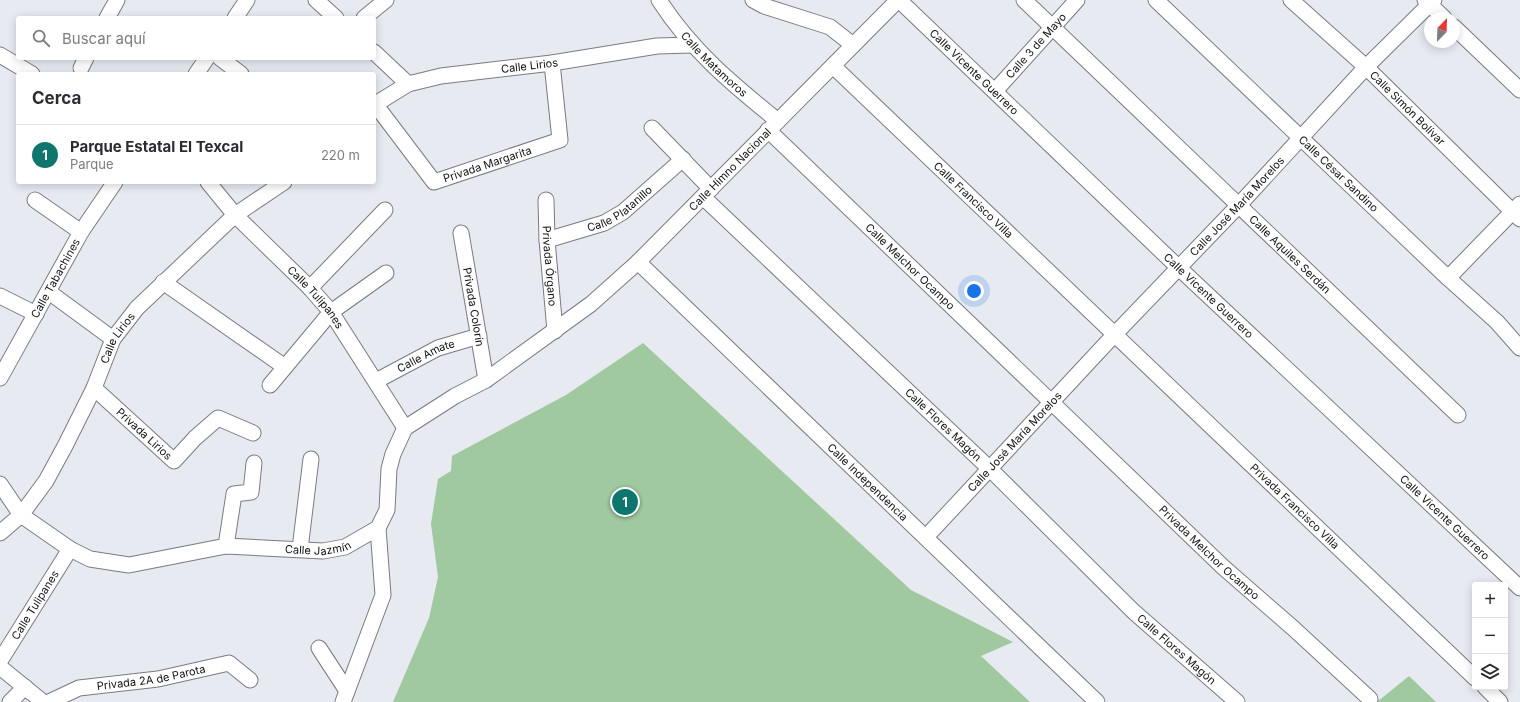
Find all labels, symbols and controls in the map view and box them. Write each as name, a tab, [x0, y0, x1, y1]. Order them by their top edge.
street label: Calle 3 de Mayo	[1003, 10, 1069, 81]
north arrow	[1424, 12, 1460, 48]
search box	[16, 16, 376, 60]
street label: Calle Vicente Guerrero	[927, 26, 1022, 118]
icon: search	[30, 27, 52, 49]
text: Buscar aquí	[62, 29, 146, 48]
street label: Calle Matamoros	[678, 29, 750, 100]
street label: Calle Lirios	[500, 55, 559, 76]
street label: Calle Simón Bolívar	[1367, 68, 1448, 148]
text: Cerca	[32, 88, 81, 108]
street label: Calle Himno Nacional	[686, 125, 774, 214]
street label: Calle César Sandino	[1296, 132, 1382, 215]
text: Parque Estatal El Texcal	[70, 137, 243, 156]
street label: Privada Margarita	[441, 143, 533, 185]
text: 1	[42, 147, 48, 163]
text: 220 m	[321, 147, 360, 163]
street label: Calle José María Morelos	[1187, 153, 1287, 259]
text: Parque	[70, 156, 114, 172]
street label: Calle Francisco Villa	[931, 159, 1016, 241]
street label: Calle Platanillo	[585, 182, 655, 235]
street label: Calle Aquiles Serdán	[1246, 212, 1334, 297]
street label: Calle Melchor Ocampo	[862, 220, 958, 313]
street label: Privada Órgano	[540, 225, 560, 307]
street label: Calle Tabachines	[28, 236, 83, 321]
street label: Calle Vicente Guerrero	[1161, 250, 1257, 341]
street label: Calle Tulipanes	[284, 263, 347, 331]
street label: Privada Colorín	[460, 266, 487, 347]
your location	[964, 281, 984, 301]
street label: Calle Lirios	[97, 310, 138, 366]
street label: Calle Amate	[395, 337, 456, 376]
street label: Calle Flores Magón	[902, 385, 984, 464]
street label: Calle José María Morelos	[965, 389, 1065, 495]
street label: Privada Lirios	[113, 405, 175, 463]
street label: Calle Independencia	[824, 440, 911, 524]
street label: Privada Francisco Villa	[1247, 460, 1342, 552]
street label: Calle Vicente Guerrero	[1397, 472, 1493, 563]
pin: 1	[612, 487, 638, 517]
street label: Privada Melchor Ocampo	[1156, 502, 1263, 603]
street label: Calle Jazmín	[285, 538, 354, 558]
street label: Calle Tulipanes	[8, 568, 62, 642]
map controls	[1472, 582, 1508, 690]
button: +	[1472, 582, 1508, 618]
street label: Calle Flores Magón	[1134, 611, 1219, 687]
button: −	[1472, 618, 1508, 654]
button: layers	[1472, 654, 1508, 690]
street label: Privada 2A de Parota	[96, 662, 207, 693]

